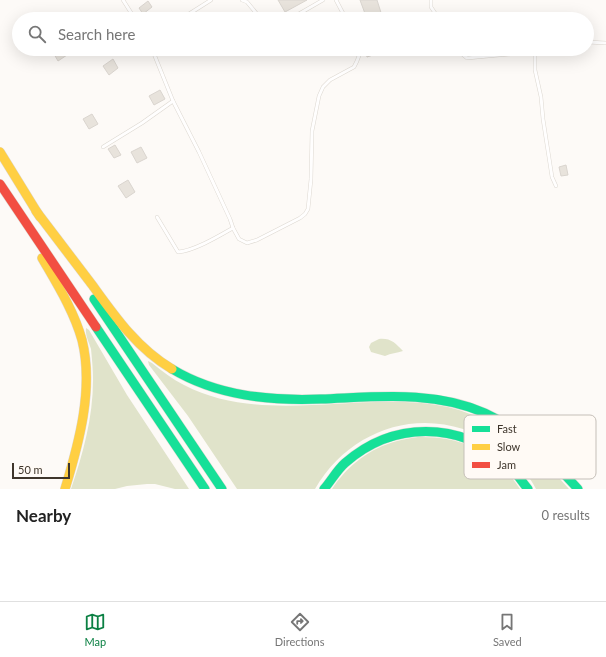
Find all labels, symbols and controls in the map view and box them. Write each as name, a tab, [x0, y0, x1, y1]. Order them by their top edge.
search box	[12, 12, 594, 56]
icon: search	[26, 23, 48, 45]
text: Search here	[58, 25, 135, 43]
legend	[464, 415, 596, 479]
text: Fast	[497, 422, 517, 435]
text: Slow	[497, 440, 521, 453]
text: Jam	[497, 458, 516, 471]
scale bar	[12, 461, 70, 480]
text: 50 m	[18, 463, 43, 476]
text: Nearby	[16, 505, 71, 526]
text: 0 results	[542, 507, 590, 523]
tab: Map	[84, 611, 106, 648]
tab: Directions	[275, 611, 324, 648]
tab: Saved	[493, 611, 522, 648]

